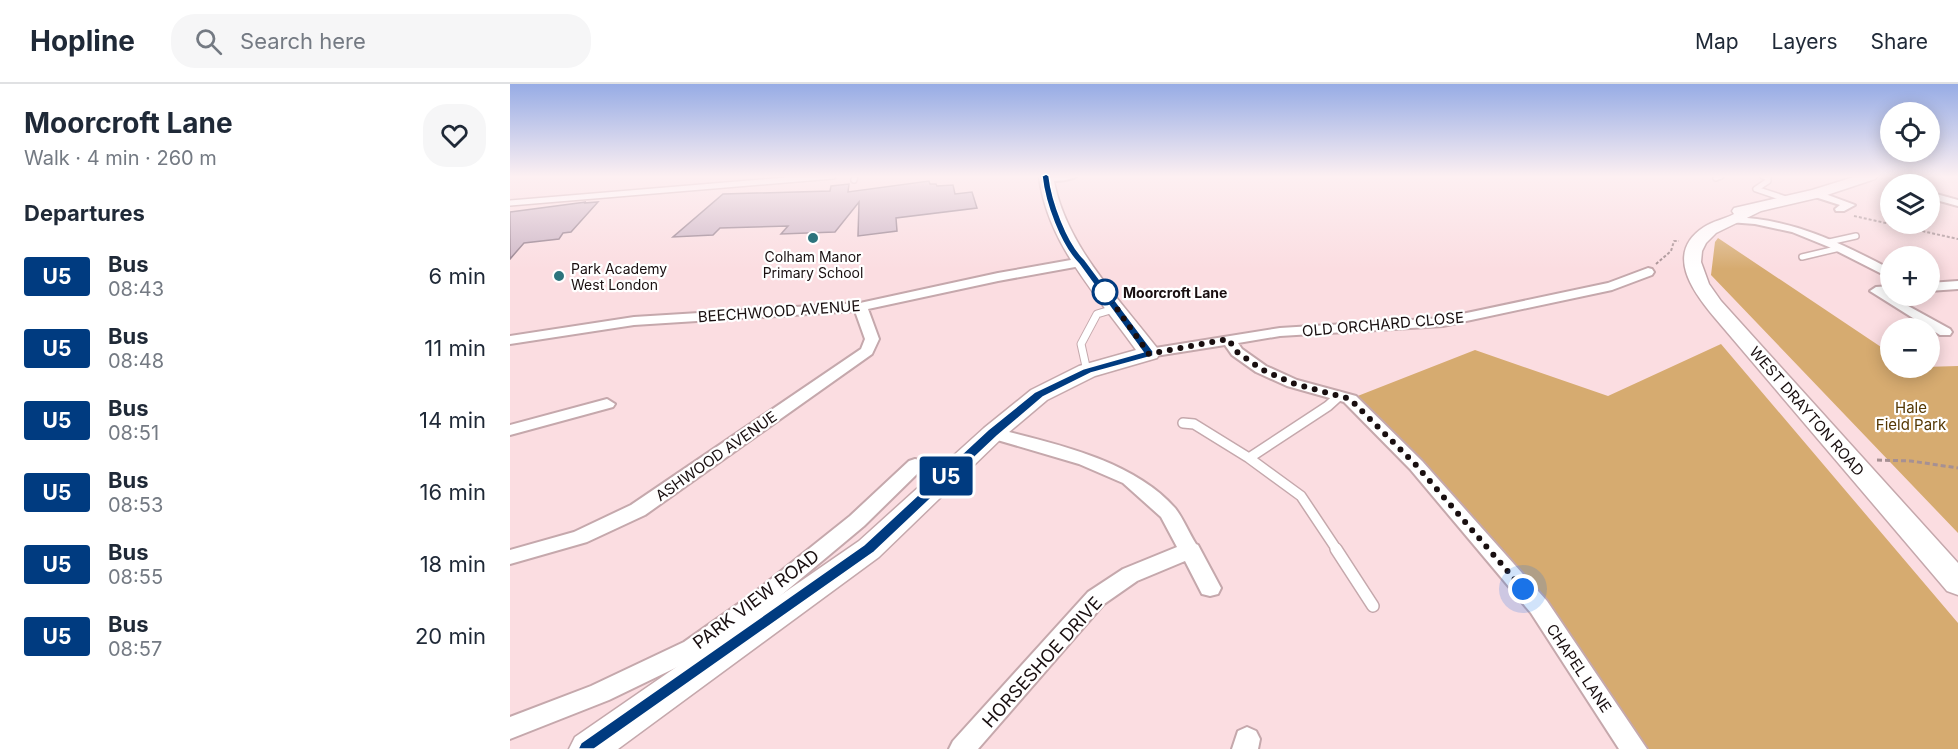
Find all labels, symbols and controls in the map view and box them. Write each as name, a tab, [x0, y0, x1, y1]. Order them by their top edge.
search box	[171, 14, 591, 68]
text: Hopline	[30, 24, 135, 58]
icon: search	[192, 25, 225, 58]
text: Search here	[240, 28, 366, 54]
text: Map	[1695, 29, 1739, 54]
text: Layers	[1772, 29, 1838, 54]
text: Share	[1871, 29, 1928, 54]
map controls	[1880, 102, 1940, 378]
button: locate	[1880, 102, 1940, 162]
button: heart	[423, 104, 486, 167]
text: Moorcroft Lane	[24, 106, 233, 140]
text: Walk · 4 min · 260 m	[24, 146, 217, 170]
button: layers	[1880, 174, 1940, 234]
text: Departures	[24, 200, 145, 226]
marker: Colham Manor Primary School	[806, 231, 820, 245]
button: +	[1880, 246, 1940, 306]
place label: Colham Manor Primary School	[763, 248, 863, 281]
text: Bus	[108, 251, 149, 277]
place label: Park Academy West London	[571, 260, 667, 293]
text: 6 min	[429, 263, 486, 289]
text: U5	[43, 264, 71, 289]
marker: Park Academy West London	[552, 269, 566, 283]
text: 08:43	[108, 277, 164, 301]
marker: Moorcroft Lane	[1092, 279, 1118, 305]
place label: Moorcroft Lane	[1123, 284, 1227, 301]
street label: BEECHWOOD AVENUE	[697, 296, 861, 326]
street label: OLD ORCHARD CLOSE	[1301, 307, 1465, 341]
button: −	[1880, 318, 1940, 378]
text: Bus	[108, 323, 149, 349]
text: 11 min	[424, 335, 486, 361]
text: U5	[43, 336, 71, 361]
street label: WEST DRAYTON ROAD	[1746, 342, 1868, 480]
text: 08:48	[108, 349, 164, 373]
text: Bus	[108, 395, 149, 421]
park label: Hale Field Park	[1876, 398, 1947, 434]
text: 14 min	[419, 407, 486, 433]
street label: ASHWOOD AVENUE	[652, 407, 780, 505]
text: U5	[43, 408, 71, 433]
text: 08:51	[108, 421, 159, 445]
line badge: U5	[919, 456, 973, 496]
text: U5	[932, 464, 960, 489]
text: Bus	[108, 467, 149, 493]
text: 16 min	[420, 479, 486, 505]
text: U5	[43, 480, 71, 505]
text: 08:53	[108, 493, 163, 517]
text: Bus	[108, 539, 149, 565]
street label: PARK VIEW ROAD	[689, 545, 823, 653]
text: 18 min	[420, 551, 486, 577]
text: U5	[43, 552, 71, 577]
text: 08:55	[108, 565, 163, 589]
your location	[1508, 574, 1538, 604]
street label: HORSESHOE DRIVE	[978, 592, 1106, 732]
text: Bus	[108, 611, 149, 637]
street label: CHAPEL LANE	[1542, 620, 1616, 716]
text: 20 min	[415, 623, 486, 649]
text: U5	[43, 624, 71, 649]
text: 08:57	[108, 637, 162, 661]

